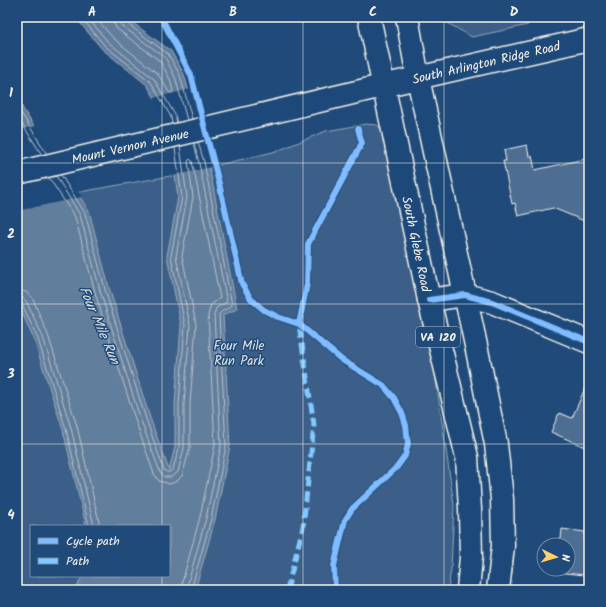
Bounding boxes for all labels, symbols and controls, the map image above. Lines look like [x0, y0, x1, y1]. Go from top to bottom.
text: A [88, 2, 96, 23]
text: B [229, 2, 237, 23]
text: C [369, 2, 377, 23]
text: D [510, 2, 519, 23]
street label: South Arlington Ridge Road [410, 36, 563, 91]
text: 1 [9, 83, 13, 104]
street label: Mount Vernon Avenue [70, 124, 191, 171]
street label: South Glebe Road [395, 195, 436, 295]
text: 2 [7, 224, 15, 245]
water label: Four Mile Run [73, 283, 126, 369]
road number: VA 120 [416, 327, 460, 347]
park label: Four Mile Run Park [214, 336, 265, 372]
text: 3 [6, 364, 15, 385]
text: 4 [7, 505, 15, 526]
legend [30, 525, 170, 577]
text: Cycle path [66, 532, 120, 551]
north arrow [536, 537, 576, 577]
text: Path [66, 552, 89, 571]
text: N [556, 554, 574, 562]

